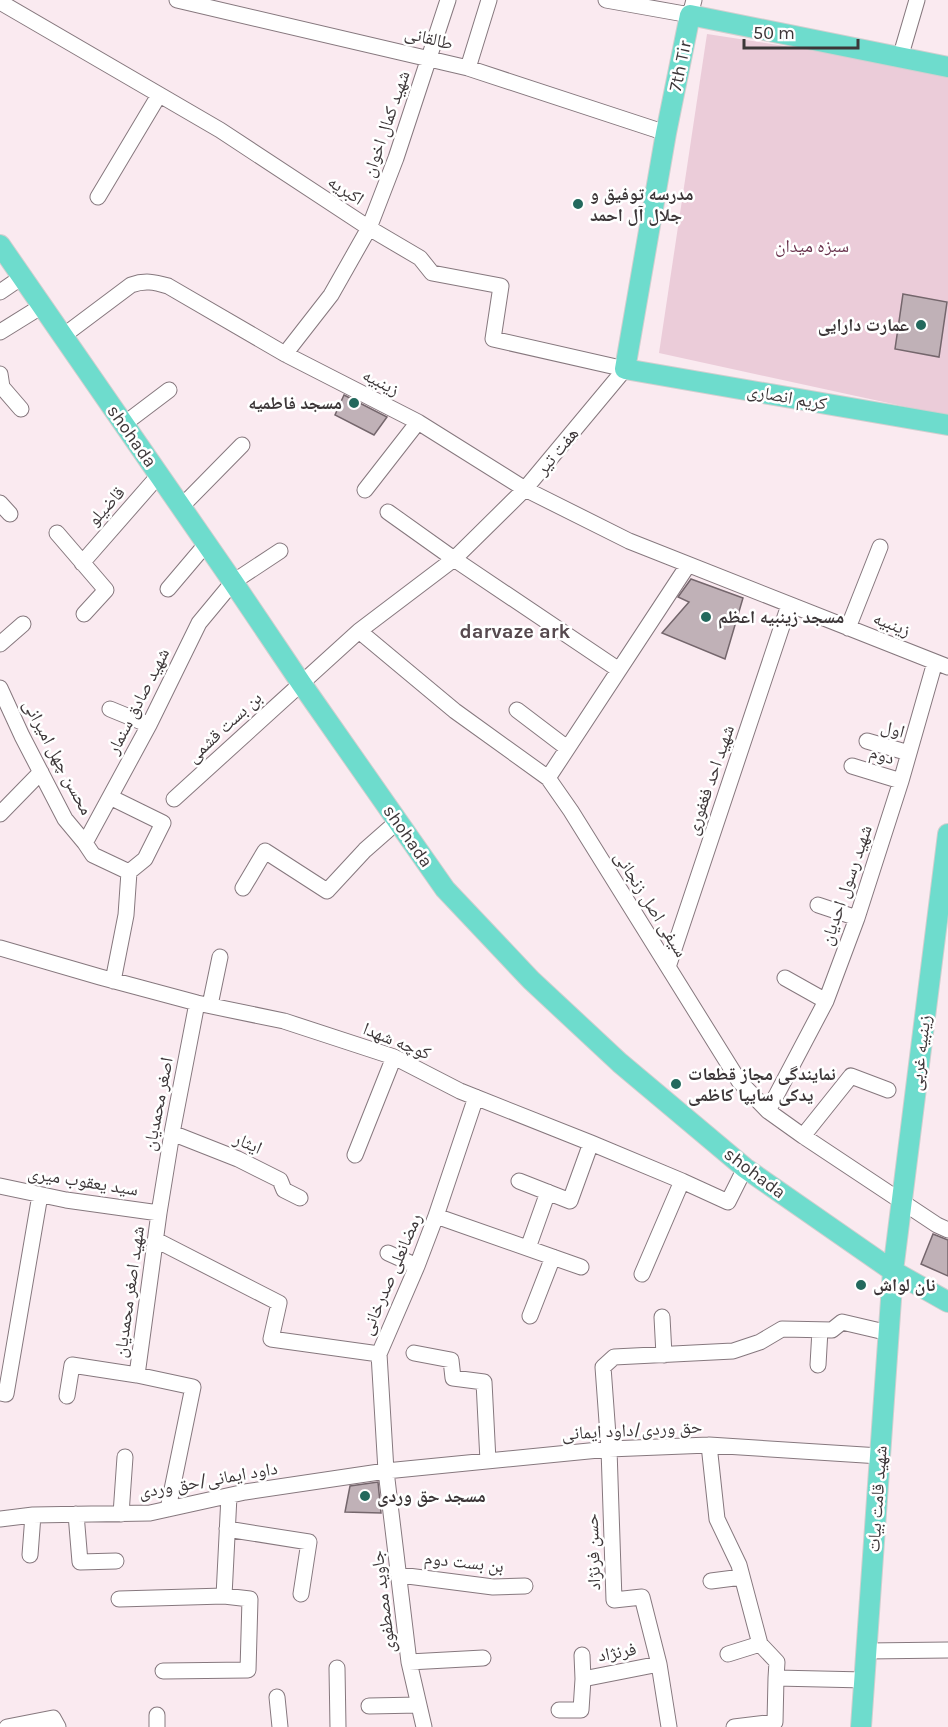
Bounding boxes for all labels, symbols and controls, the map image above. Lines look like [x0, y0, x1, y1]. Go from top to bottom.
scale bar [744, 12, 858, 50]
street label: طالقانی [403, 21, 455, 55]
text: 50 m [753, 22, 795, 44]
street label: 7th Tir [664, 38, 696, 93]
street label: شهید کمال اخوان [357, 68, 415, 180]
street label: اکبریه [324, 170, 368, 210]
place label: مدرسه توفیق و جلال آل احمد [590, 183, 694, 226]
marker: مدرسه توفیق و جلال آل احمد [571, 197, 585, 211]
park label: سبزه میدان [775, 235, 849, 257]
place label: عمارت دارایی [818, 314, 909, 336]
marker: عمارت دارایی [914, 318, 928, 332]
street label: زینبیه [359, 364, 403, 401]
street label: کریم انصاری [745, 379, 829, 416]
place label: مسجد فاطمیه [248, 392, 342, 414]
marker: مسجد فاطمیه [347, 396, 361, 410]
street label: shohada [102, 400, 162, 472]
street label: هفت تیر [530, 423, 583, 480]
street label: قاضیلو [83, 482, 129, 530]
place label: مسجد زینبیه اعظم [718, 606, 844, 629]
street label: زینبیه [870, 607, 914, 641]
marker: مسجد زینبیه اعظم [699, 610, 713, 624]
district label: darvaze ark [460, 620, 571, 643]
street label: شهید صادق سنمار [101, 644, 174, 759]
street label: بن بست قشمی [182, 687, 266, 767]
street label: محسن چهل امیرانی [18, 695, 98, 819]
street label: اول [879, 715, 907, 743]
street label: شهید احد فغفوری [681, 722, 739, 838]
street label: دوم [867, 741, 897, 770]
street label: shohada [378, 800, 438, 872]
street label: شهید رسول احدیان [815, 822, 877, 948]
street label: سیفی اصل زنجانی [610, 847, 692, 961]
street label: زینبیه غربی [904, 1014, 936, 1092]
street label: کوچه شهدا [360, 1017, 435, 1065]
street label: اصغر محمدیان [138, 1055, 178, 1153]
place label: نمایندگی مجاز قطعات یدکی سایپا کاظمی [688, 1063, 836, 1106]
marker: نمایندگی مجاز قطعات یدکی سایپا کاظمی [669, 1077, 683, 1091]
street label: ایثار [230, 1127, 265, 1159]
street label: shohada [720, 1143, 790, 1203]
street label: سید یعقوب میری [26, 1161, 140, 1201]
street label: رمضانعلی صدرخانی [355, 1210, 427, 1338]
street label: شهید اصغر محمدیان [109, 1225, 149, 1359]
place label: نان لواش [873, 1274, 936, 1296]
marker: نان لواش [854, 1278, 868, 1292]
street label: حق وردی/داود ایمانی [561, 1415, 703, 1445]
street label: شهید قامت بیات [862, 1445, 892, 1553]
street label: داود ایمانی/حق وردی [137, 1457, 279, 1503]
place label: مسجد حق وردی [377, 1485, 486, 1507]
marker: مسجد حق وردی [358, 1489, 372, 1503]
street label: حسن فرنژاد [581, 1513, 605, 1591]
street label: بن بست دوم [423, 1547, 505, 1578]
street label: جاوید مصطفوی [366, 1549, 400, 1655]
street label: فرنژاد [596, 1638, 638, 1666]

